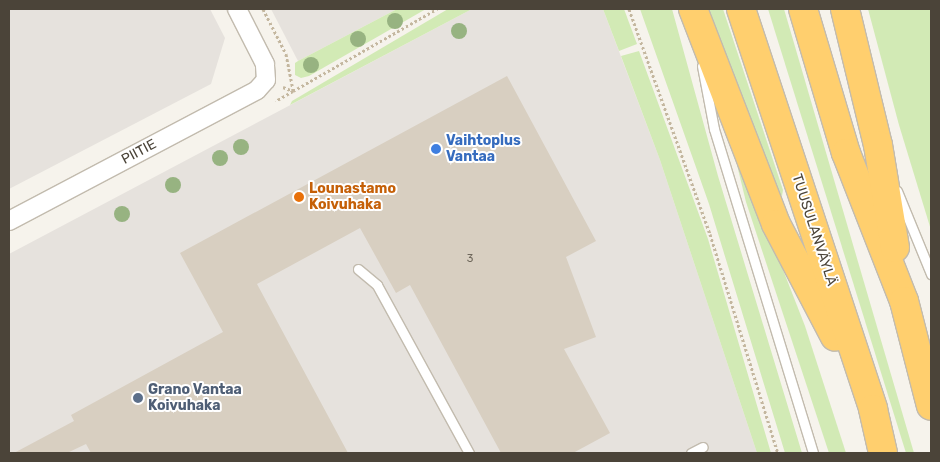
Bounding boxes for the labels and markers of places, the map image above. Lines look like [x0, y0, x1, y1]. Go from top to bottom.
place label: Vaihtoplus Vantaa [446, 133, 521, 166]
marker: Vaihtoplus Vantaa [430, 143, 442, 155]
place label: Lounastamo Koivuhaka [309, 181, 396, 213]
marker: Lounastamo Koivuhaka [293, 191, 305, 203]
place label: Grano Vantaa Koivuhaka [148, 382, 242, 414]
marker: Grano Vantaa Koivuhaka [132, 392, 144, 404]

